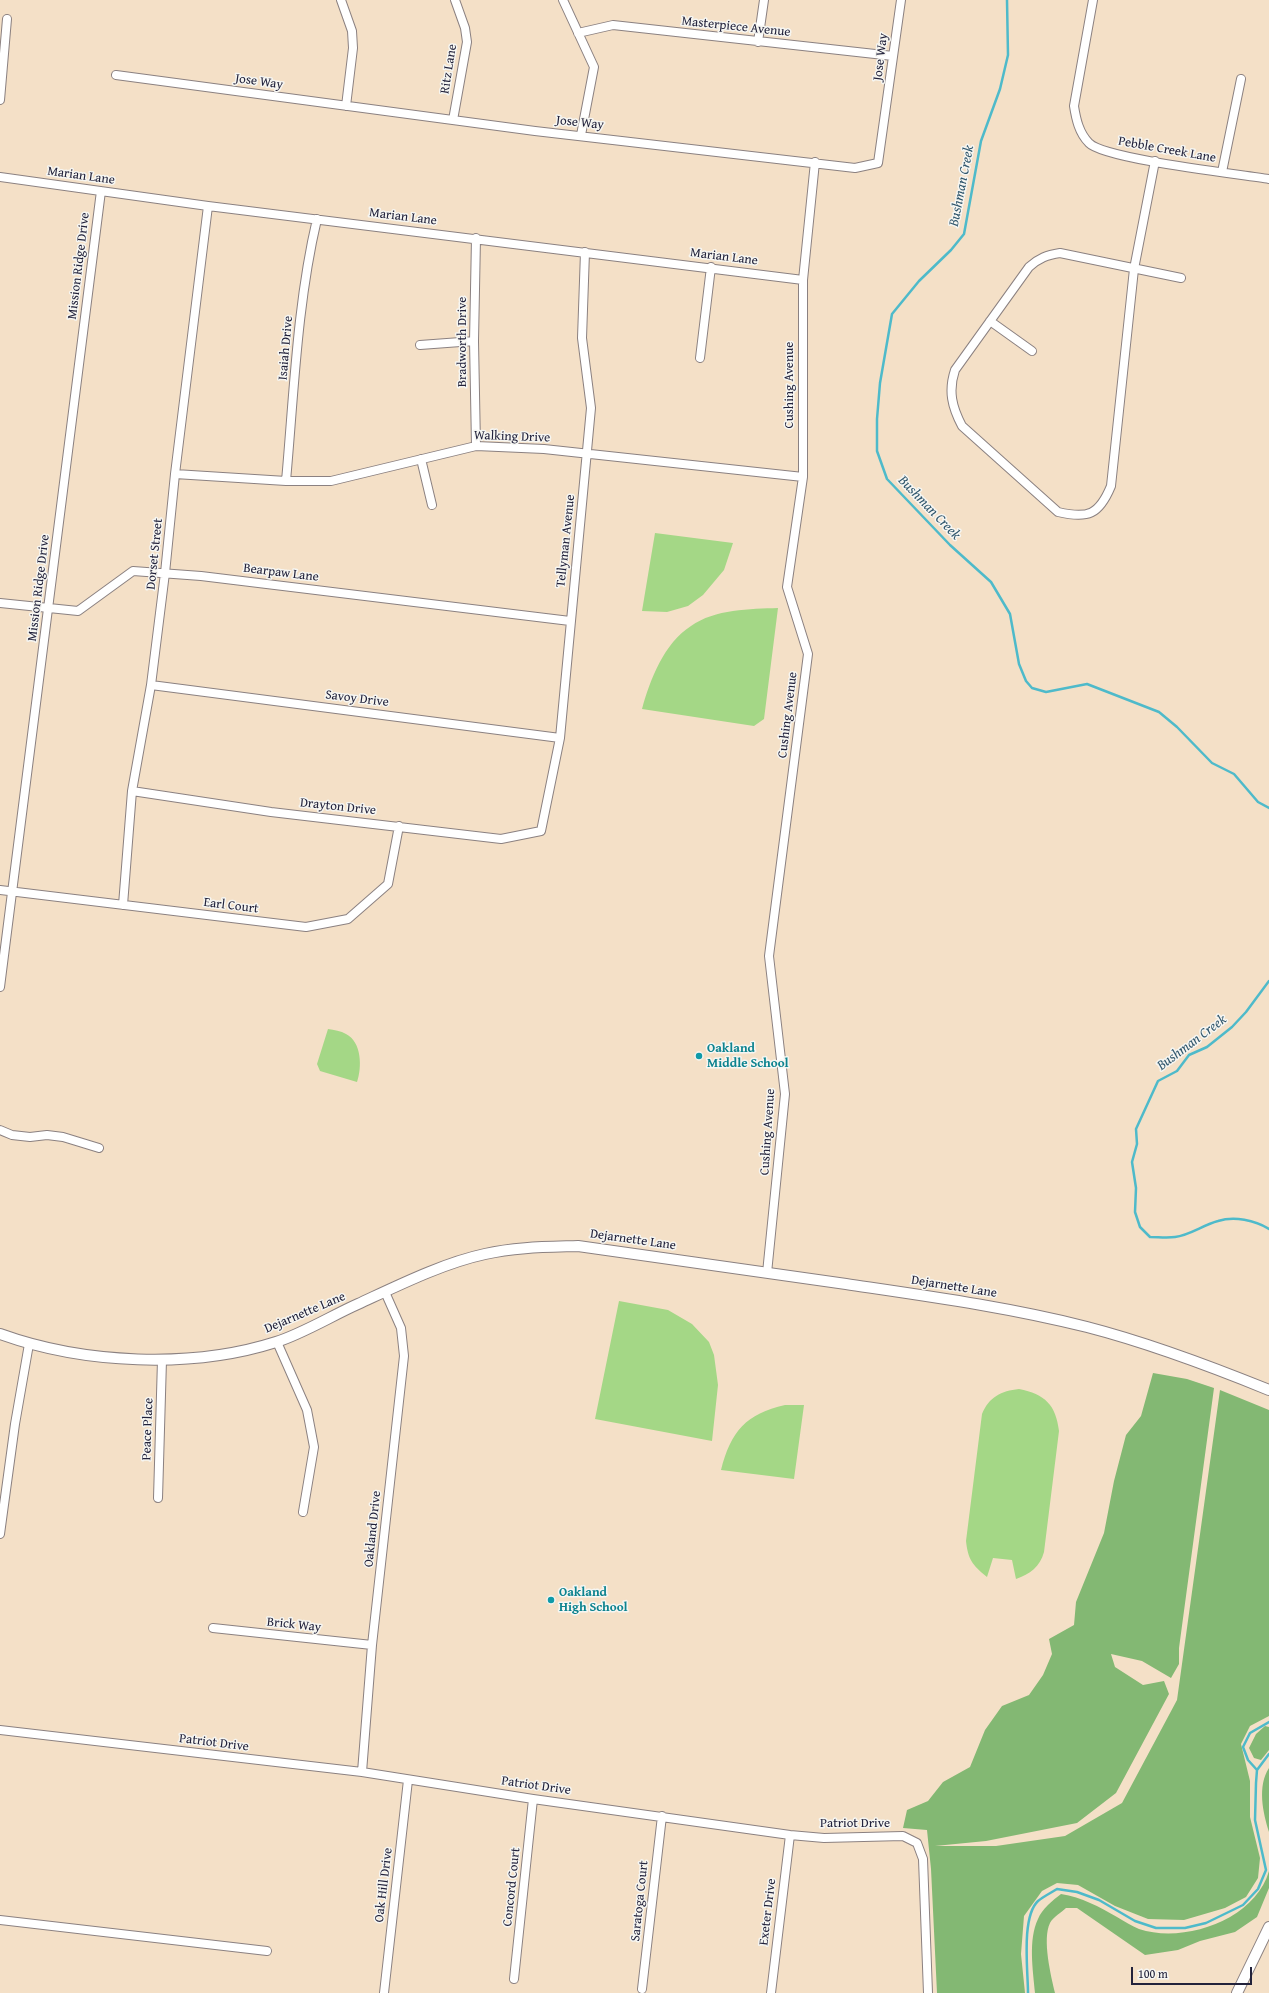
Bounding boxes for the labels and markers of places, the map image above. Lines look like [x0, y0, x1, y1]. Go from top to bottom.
place label: Oakland Middle School [707, 1041, 789, 1072]
marker: Oakland Middle School [694, 1051, 704, 1061]
place label: Oakland High School [559, 1585, 628, 1616]
marker: Oakland High School [546, 1595, 556, 1605]

